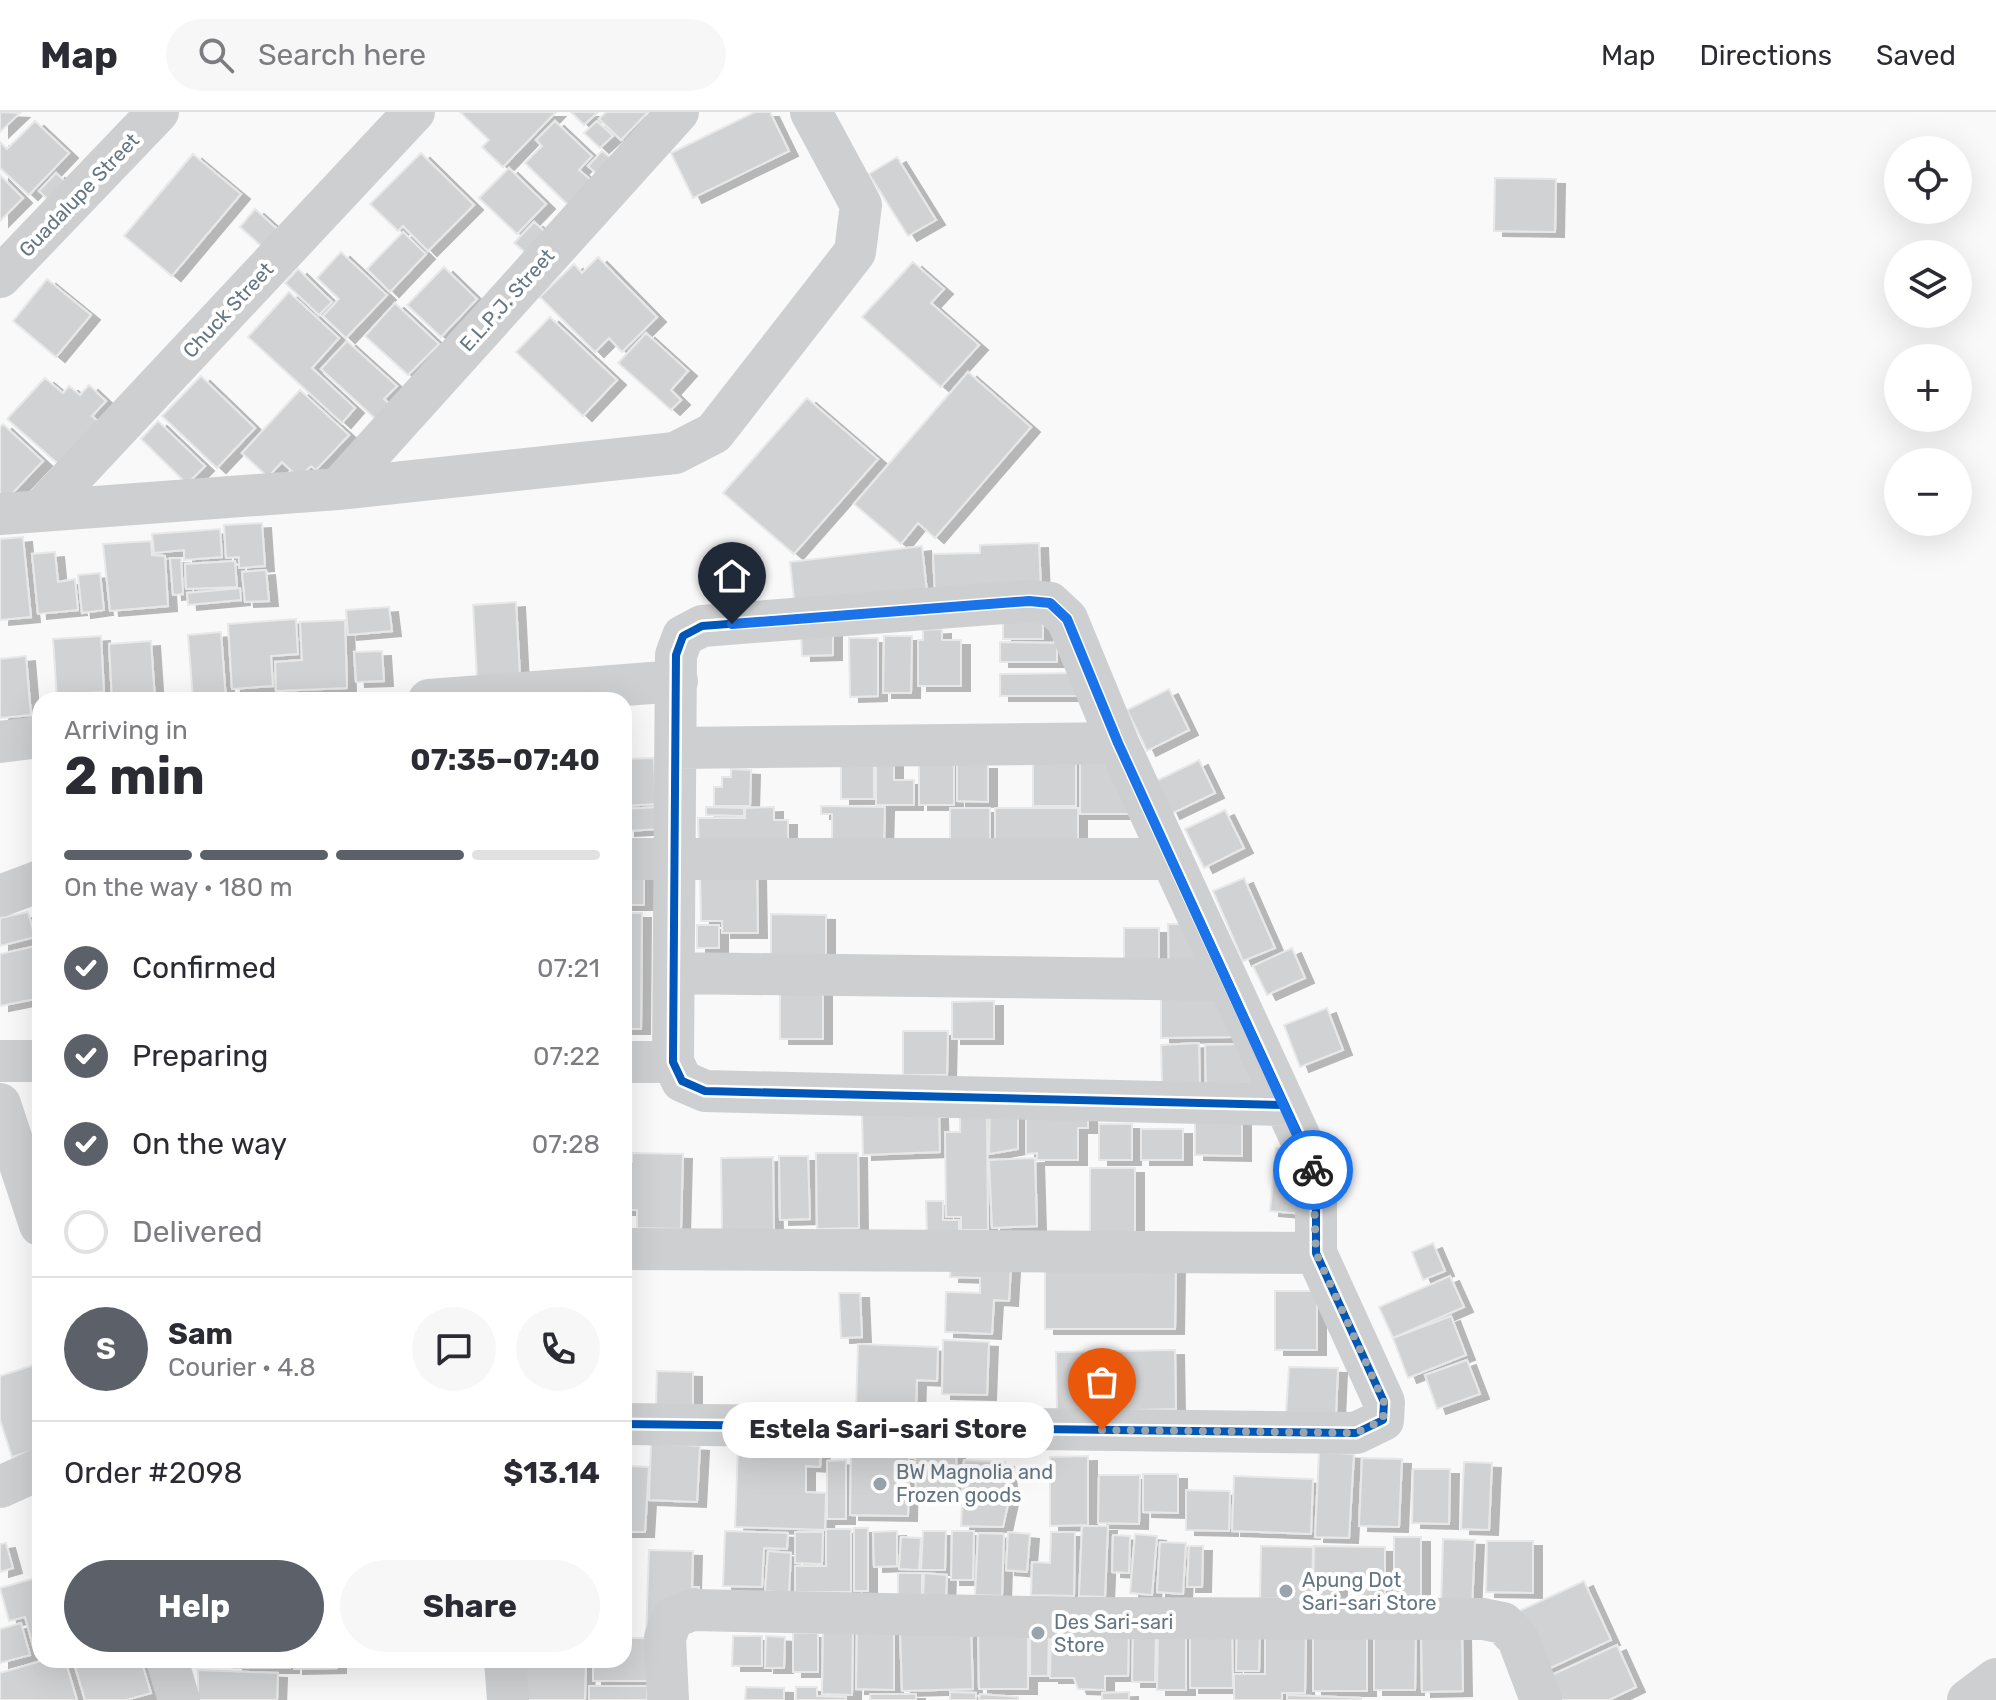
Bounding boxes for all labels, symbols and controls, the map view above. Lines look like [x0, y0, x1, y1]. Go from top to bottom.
search box [166, 19, 726, 91]
text: Map [40, 32, 118, 78]
icon: search [194, 33, 238, 77]
text: Search here [258, 37, 426, 73]
text: Map [1601, 39, 1655, 72]
text: Directions [1699, 39, 1832, 72]
text: Saved [1876, 39, 1956, 72]
street label: Guadalupe Street [14, 128, 144, 262]
map controls [1884, 136, 1972, 536]
button: locate [1884, 136, 1972, 224]
button: layers [1884, 240, 1972, 328]
street label: E.L.P.J. Street [455, 244, 559, 356]
street label: Chuck Street [178, 257, 278, 363]
button: + [1884, 344, 1972, 432]
button: − [1884, 448, 1972, 536]
pin [698, 542, 766, 624]
icon: home [710, 554, 754, 598]
text: Arriving in [64, 715, 188, 746]
text: 07:35–07:40 [410, 742, 600, 778]
text: 2 min [64, 745, 205, 807]
text: On the way · 180 m [64, 872, 293, 903]
icon: check [64, 946, 108, 990]
text: Confirmed [132, 950, 276, 986]
text: 07:21 [537, 953, 600, 984]
icon: check [64, 1034, 108, 1078]
text: Preparing [132, 1038, 268, 1074]
text: 07:22 [533, 1041, 600, 1072]
icon: check [64, 1122, 108, 1166]
text: On the way [132, 1126, 287, 1162]
text: 07:28 [532, 1129, 600, 1160]
courier [1273, 1130, 1353, 1210]
icon: bike [1291, 1148, 1335, 1192]
text: Delivered [132, 1214, 263, 1250]
button: chat [412, 1307, 496, 1391]
button: phone [516, 1307, 600, 1391]
text: Sam [168, 1316, 233, 1352]
text: S [96, 1331, 116, 1367]
pin [1068, 1348, 1136, 1430]
text: Courier · 4.8 [168, 1352, 316, 1383]
icon: bag [1080, 1360, 1124, 1404]
callout: Estela Sari-sari Store [722, 1402, 1054, 1458]
text: Estela Sari-sari Store [749, 1414, 1027, 1445]
text: Order #2098 [64, 1455, 243, 1491]
text: $13.14 [503, 1455, 600, 1491]
place label: BW Magnolia and Frozen goods [896, 1460, 1053, 1507]
marker: BW Magnolia and Frozen goods [871, 1475, 889, 1493]
button: Help [64, 1560, 324, 1652]
button: Share [340, 1560, 600, 1652]
place label: Apung Dot Sari-sari Store [1302, 1568, 1437, 1615]
marker: Apung Dot Sari-sari Store [1277, 1582, 1295, 1600]
place label: Des Sari-sari Store [1054, 1610, 1173, 1657]
marker: Des Sari-sari Store [1029, 1624, 1047, 1642]

